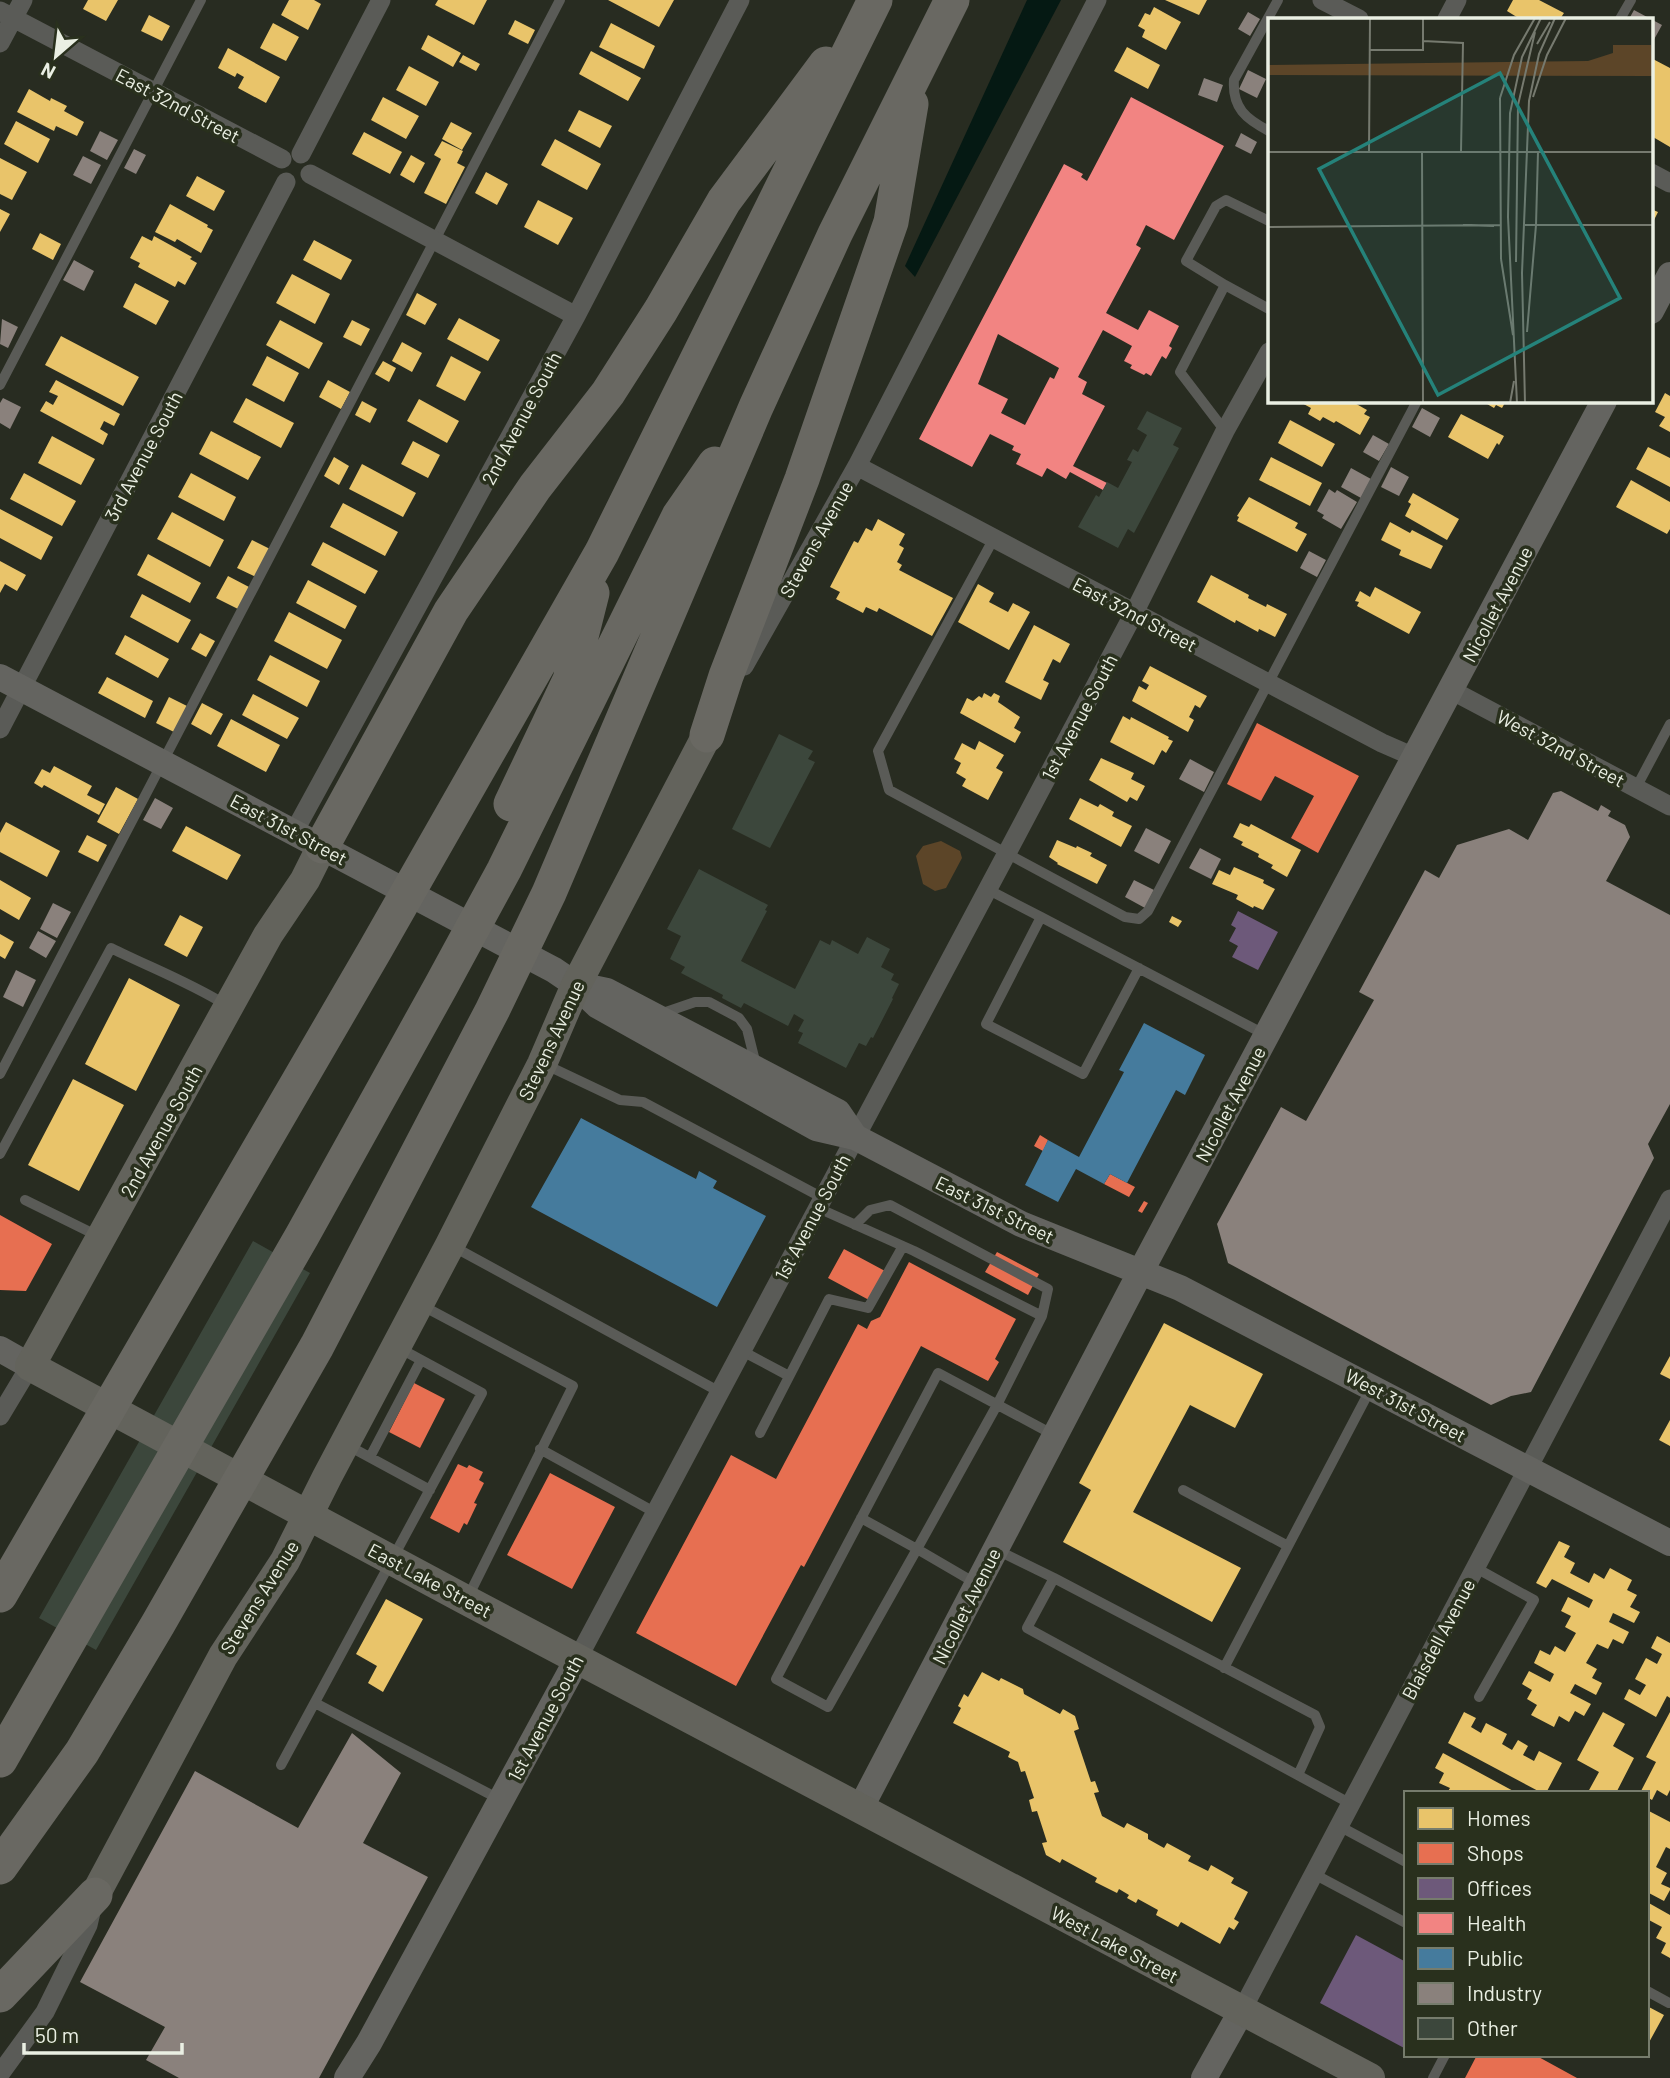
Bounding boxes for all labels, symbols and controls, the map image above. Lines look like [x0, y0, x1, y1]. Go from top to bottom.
inset map [1268, 18, 1652, 402]
north arrow [21, 21, 91, 91]
text: N [37, 58, 59, 85]
street label: East 32nd Street [112, 63, 244, 147]
street label: 2nd Avenue South [476, 348, 566, 488]
street label: 3rd Avenue South [99, 387, 187, 525]
street label: Stevens Avenue [774, 477, 858, 601]
street label: Nicollet Avenue [1457, 542, 1537, 666]
street label: East 32nd Street [1069, 572, 1201, 656]
street label: 1st Avenue South [1036, 650, 1122, 784]
street label: West 32nd Street [1493, 705, 1629, 791]
street label: East 31st Street [227, 789, 351, 869]
street label: Stevens Avenue [513, 976, 589, 1104]
street label: Nicollet Avenue [1190, 1042, 1270, 1166]
street label: 2nd Avenue South [115, 1061, 207, 1201]
street label: 1st Avenue South [769, 1150, 855, 1284]
street label: East 31st Street [932, 1170, 1058, 1248]
street label: West 31st Street [1342, 1363, 1470, 1447]
street label: Stevens Avenue [215, 1536, 303, 1658]
street label: East Lake Street [364, 1538, 496, 1622]
street label: Nicollet Avenue [927, 1544, 1005, 1668]
street label: Blaisdell Avenue [1397, 1575, 1479, 1703]
street label: 1st Avenue South [502, 1651, 588, 1785]
legend [1404, 1791, 1649, 2057]
text: Homes [1467, 1805, 1531, 1830]
text: Shops [1467, 1840, 1524, 1865]
text: Offices [1467, 1875, 1532, 1900]
street label: West Lake Street [1047, 1901, 1183, 1987]
text: Health [1467, 1910, 1526, 1935]
text: Public [1467, 1945, 1523, 1970]
text: Industry [1467, 1980, 1542, 2005]
scale bar [24, 2011, 182, 2056]
text: Other [1467, 2015, 1518, 2040]
text: 50 m [35, 2022, 79, 2047]

